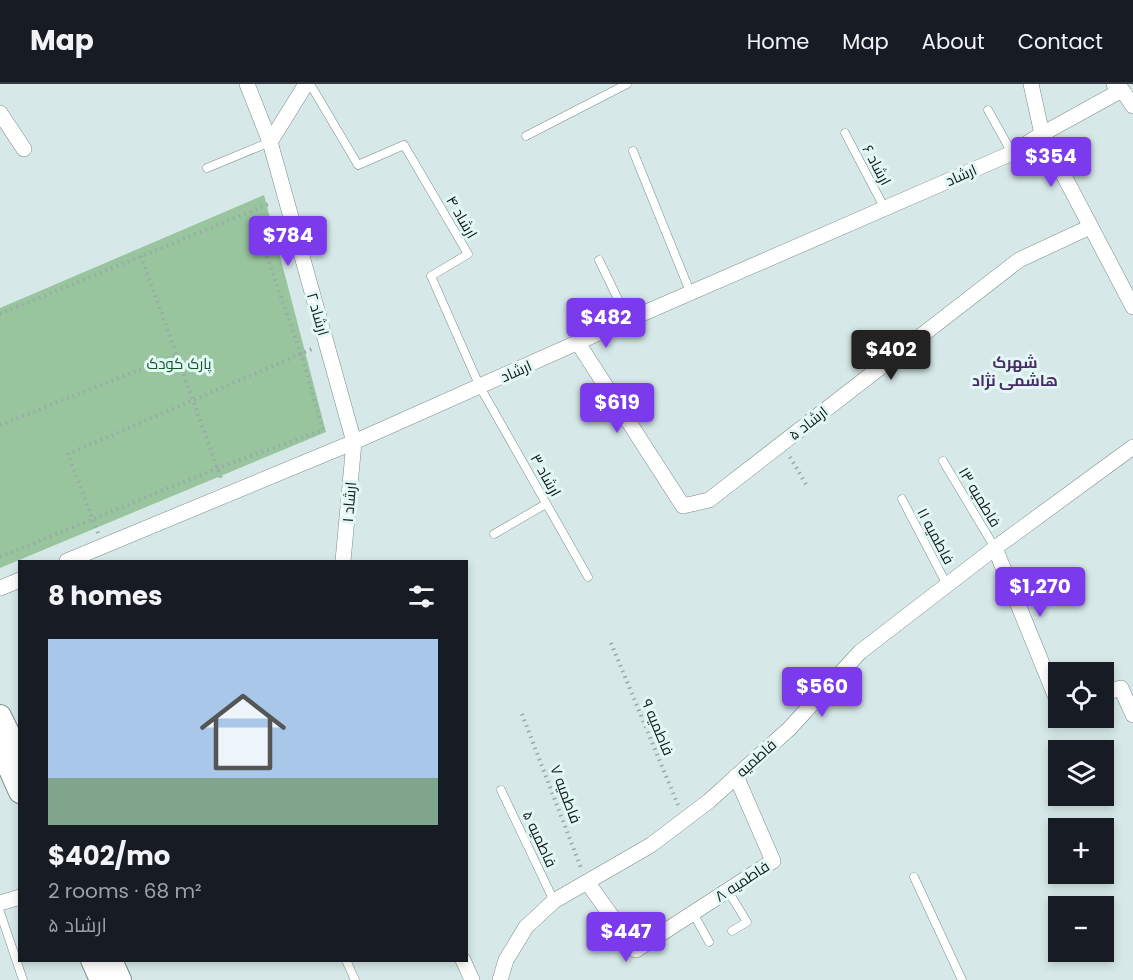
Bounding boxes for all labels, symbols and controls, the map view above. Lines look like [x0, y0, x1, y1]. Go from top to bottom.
text: Map [30, 21, 94, 60]
text: Home [747, 27, 809, 56]
text: Map [842, 27, 889, 56]
text: About [922, 27, 985, 56]
text: Contact [1018, 27, 1103, 56]
pin: $354 [1015, 137, 1087, 188]
street label: ارشاد ۶ [858, 141, 896, 189]
text: $354 [1025, 142, 1077, 170]
street label: ارشاد [942, 159, 980, 191]
street label: ارشاد ۴ [441, 192, 483, 242]
pin: $784 [252, 216, 324, 267]
text: $784 [263, 221, 313, 249]
street label: ارشاد ۲ [302, 290, 334, 338]
pin: $482 [570, 298, 642, 349]
text: $482 [580, 303, 632, 331]
pin: $402 [855, 330, 927, 381]
text: $402 [865, 335, 917, 363]
district label: شهرک هاشمی نژاد [972, 351, 1058, 392]
park label: پارک کودک [146, 353, 212, 374]
street label: ارشاد [497, 355, 535, 387]
pin: $619 [581, 383, 653, 434]
text: $619 [594, 388, 640, 416]
street label: ارشاد ۵ [784, 401, 832, 445]
street label: ارشاد ۳ [526, 450, 566, 500]
street label: فاطمیه ۱۳ [954, 463, 1006, 531]
street label: ارشاد ۱ [337, 481, 361, 523]
street label: فاطمیه ۱۱ [912, 504, 960, 568]
pin: $1,270 [991, 567, 1089, 618]
text: $1,270 [1009, 572, 1071, 600]
text: 8 homes [48, 578, 163, 614]
icon: filters [405, 580, 438, 613]
map controls [1048, 662, 1114, 962]
button: locate [1048, 662, 1114, 728]
pin: $560 [786, 667, 858, 718]
text: $560 [796, 672, 848, 700]
icon: home [189, 678, 297, 786]
street label: فاطمیه ۹ [637, 695, 679, 759]
street label: فاطمیه [731, 734, 781, 782]
button: layers [1048, 740, 1114, 806]
street label: فاطمیه ۷ [545, 762, 587, 826]
street label: فاطمیه ۵ [518, 807, 562, 871]
button: + [1048, 818, 1114, 884]
text: $402/mo [48, 838, 170, 874]
street label: فاطمیه ۸ [711, 856, 773, 906]
text: 2 rooms · 68 m² [48, 877, 202, 905]
button: − [1048, 896, 1114, 962]
text: ارشاد ۵ [48, 911, 107, 939]
pin: $447 [590, 912, 662, 963]
text: $447 [601, 917, 651, 945]

